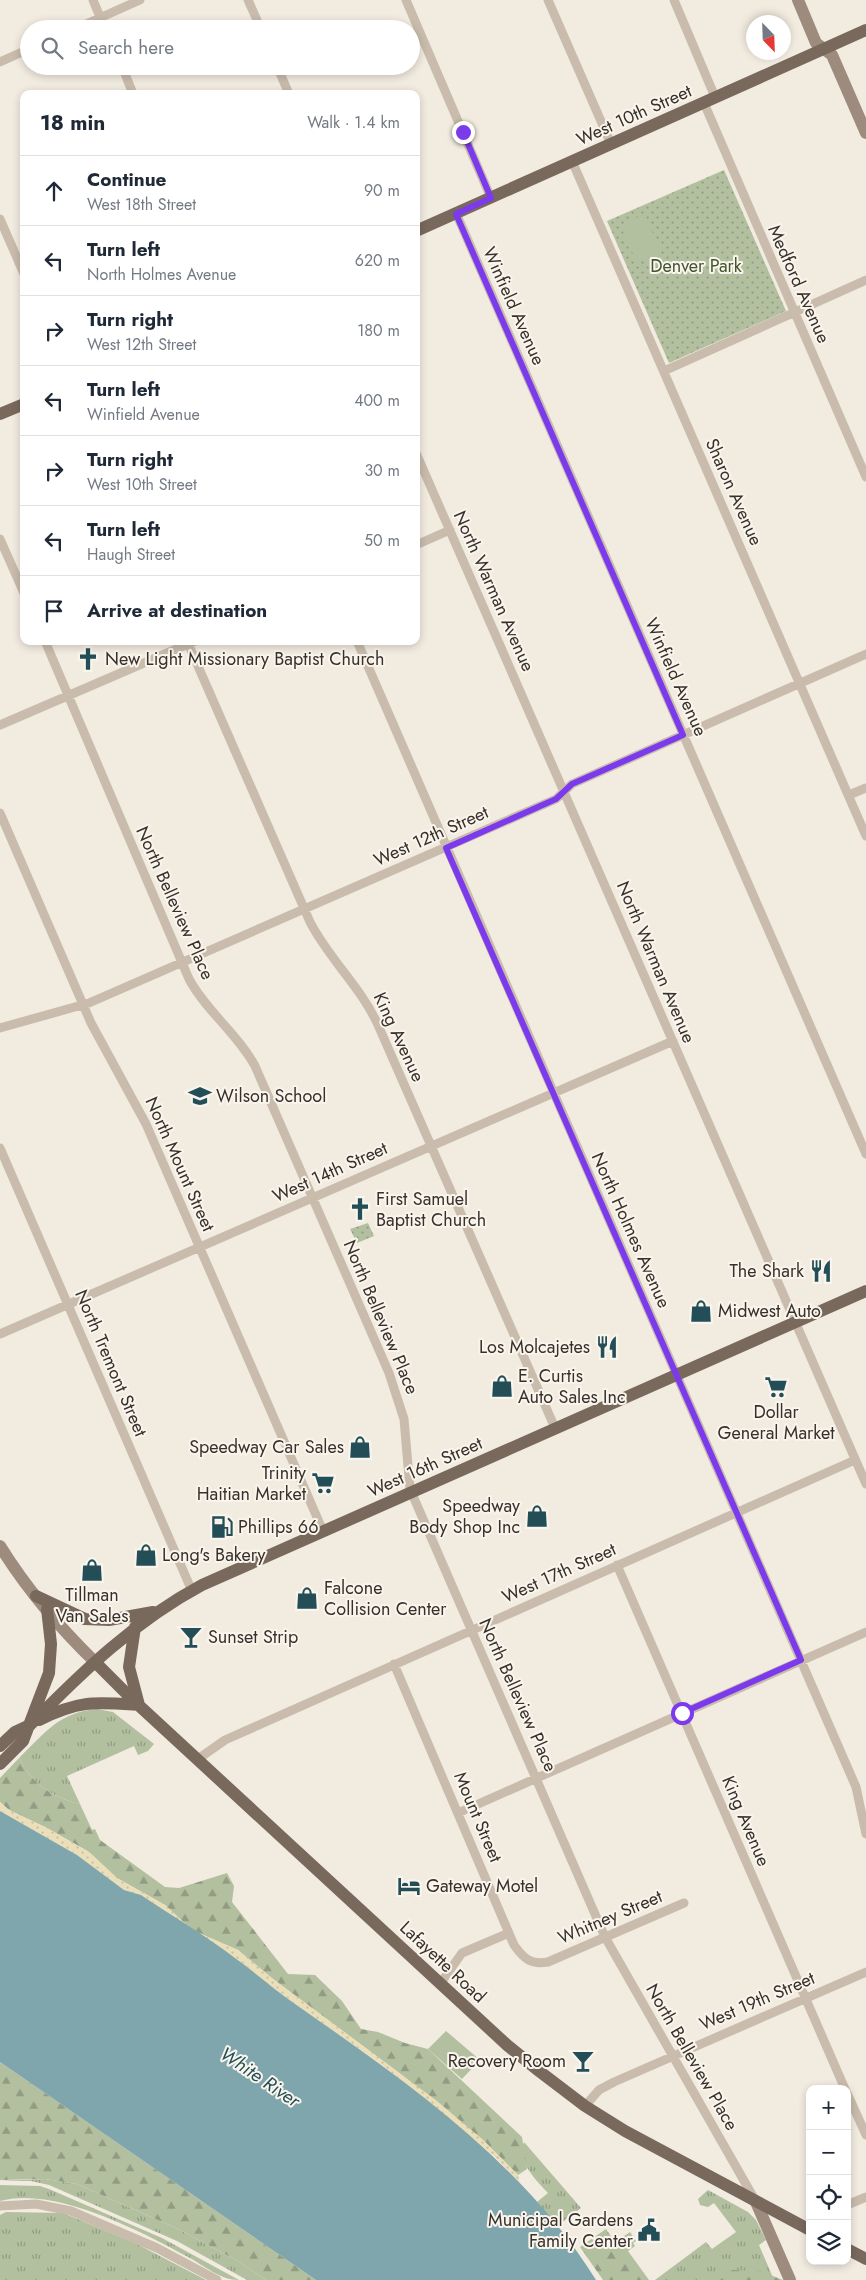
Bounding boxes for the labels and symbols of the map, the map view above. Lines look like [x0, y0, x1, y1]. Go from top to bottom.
north arrow [746, 15, 791, 60]
street label: West 10th Street [572, 78, 696, 152]
route end [452, 121, 475, 144]
street label: Medford Avenue [761, 221, 837, 347]
street label: Winfield Avenue [476, 243, 552, 369]
park label: Denver Park [650, 253, 742, 279]
street label: Sharon Avenue [699, 434, 769, 550]
street label: North Warman Avenue [447, 506, 541, 676]
street label: Winfield Avenue [638, 614, 714, 740]
church icon: New Light Missionary Baptist Church [75, 646, 101, 672]
place label: New Light Missionary Baptist Church [105, 646, 384, 672]
street label: West 12th Street [369, 799, 493, 873]
street label: North Belleview Place [129, 822, 221, 984]
street label: North Warman Avenue [610, 877, 702, 1047]
street label: King Avenue [367, 988, 431, 1086]
school or university icon: Wilson School [187, 1083, 213, 1109]
place label: Wilson School [216, 1083, 326, 1109]
street label: North Mount Street [139, 1092, 222, 1236]
street label: West 14th Street [268, 1135, 392, 1209]
street label: North Holmes Avenue [585, 1148, 677, 1312]
place label: First Samuel Baptist Church [376, 1186, 486, 1233]
church icon: First Samuel Baptist Church [347, 1196, 373, 1222]
street label: North Belleview Place [337, 1236, 425, 1398]
place label: The Shark [729, 1258, 804, 1284]
restaurant icon: The Shark [808, 1258, 834, 1284]
street label: North Tremont Street [68, 1286, 154, 1441]
shop icon: Midwest Auto [688, 1298, 714, 1324]
place label: Midwest Auto [718, 1298, 821, 1324]
place label: Los Molcajetes [479, 1334, 590, 1360]
restaurant icon: Los Molcajetes [594, 1334, 620, 1360]
place label: E. Curtis Auto Sales Inc [518, 1363, 626, 1410]
shop icon: E. Curtis Auto Sales Inc [489, 1373, 515, 1399]
supermarket icon: Dollar General Market [763, 1374, 789, 1400]
place label: Dollar General Market [718, 1399, 835, 1446]
street label: West 16th Street [363, 1430, 487, 1504]
place label: Speedway Car Sales [189, 1434, 344, 1460]
shop icon: Speedway Car Sales [347, 1434, 373, 1460]
place label: Trinity Haitian Market [197, 1460, 307, 1507]
supermarket icon: Trinity Haitian Market [310, 1470, 336, 1496]
place label: Speedway Body Shop Inc [409, 1493, 520, 1540]
shop icon: Speedway Body Shop Inc [524, 1503, 550, 1529]
fuel station icon: Phillips 66 [209, 1514, 235, 1540]
place label: Phillips 66 [238, 1514, 319, 1540]
street label: West 17th Street [498, 1536, 621, 1610]
shop icon: Long's Bakery [133, 1542, 159, 1568]
place label: Long's Bakery [162, 1542, 265, 1568]
shop icon: Tillman Van Sales [79, 1557, 105, 1583]
place label: Falcone Collision Center [324, 1575, 447, 1622]
place label: Tillman Van Sales [56, 1582, 128, 1629]
shop icon: Falcone Collision Center [294, 1585, 320, 1611]
street label: North Belleview Place [472, 1614, 564, 1776]
bar icon: Sunset Strip [178, 1624, 204, 1650]
place label: Sunset Strip [208, 1624, 298, 1650]
route start [671, 1702, 694, 1725]
street label: Mount Street [447, 1768, 509, 1867]
street label: King Avenue [715, 1772, 777, 1870]
hotel icon: Gateway Motel [396, 1873, 422, 1899]
place label: Gateway Motel [426, 1873, 538, 1899]
street label: Whitney Street [554, 1883, 667, 1951]
street label: Lafayette Road [394, 1915, 492, 2009]
street label: West 19th Street [695, 1965, 819, 2037]
street label: North Belleview Place [639, 1979, 745, 2135]
water label: White River [215, 2040, 307, 2115]
place label: Recovery Room [448, 2048, 566, 2074]
bar icon: Recovery Room [570, 2048, 596, 2074]
place label: Municipal Gardens Family Center [488, 2207, 634, 2254]
public building icon: Municipal Gardens Family Center [636, 2217, 662, 2243]

